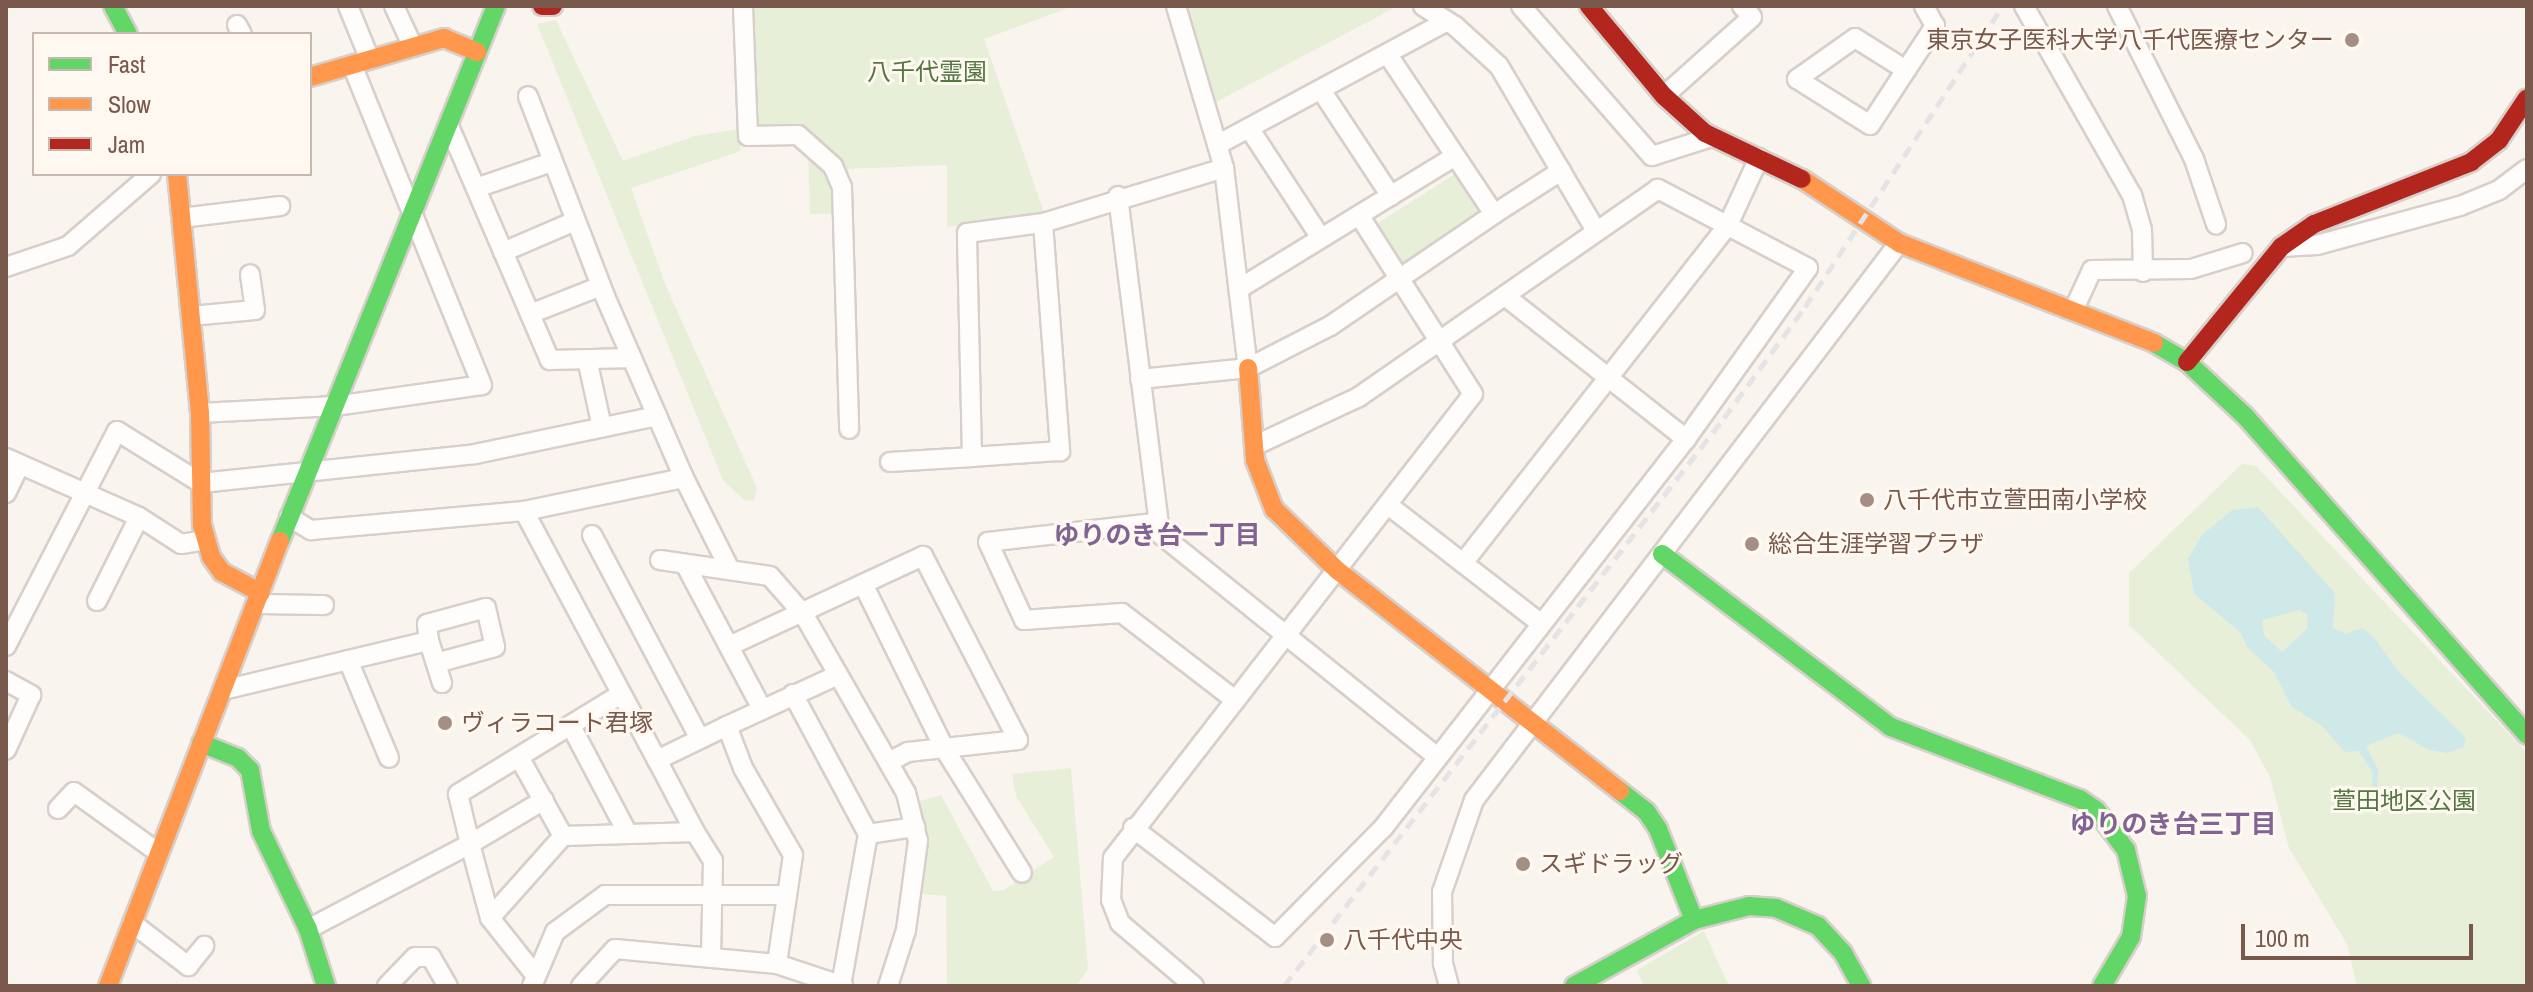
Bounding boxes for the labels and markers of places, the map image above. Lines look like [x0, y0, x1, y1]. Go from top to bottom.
place label: 東京女子医科大学八千代医療センター [1926, 26, 2334, 54]
marker: 東京女子医科大学八千代医療センター [2341, 29, 2363, 51]
place label: 八千代市立萱田南小学校 [1883, 486, 2147, 514]
marker: 八千代市立萱田南小学校 [1858, 491, 1876, 509]
place label: 総合生涯学習プラザ [1768, 530, 1984, 558]
marker: 総合生涯学習プラザ [1743, 535, 1761, 553]
place label: ヴィラコート君塚 [461, 709, 653, 737]
marker: ヴィラコート君塚 [436, 714, 454, 732]
place label: スギドラッグ [1539, 850, 1683, 878]
marker: スギドラッグ [1514, 855, 1532, 873]
place label: 八千代中央 [1343, 926, 1463, 954]
marker: 八千代中央 [1318, 931, 1336, 949]

